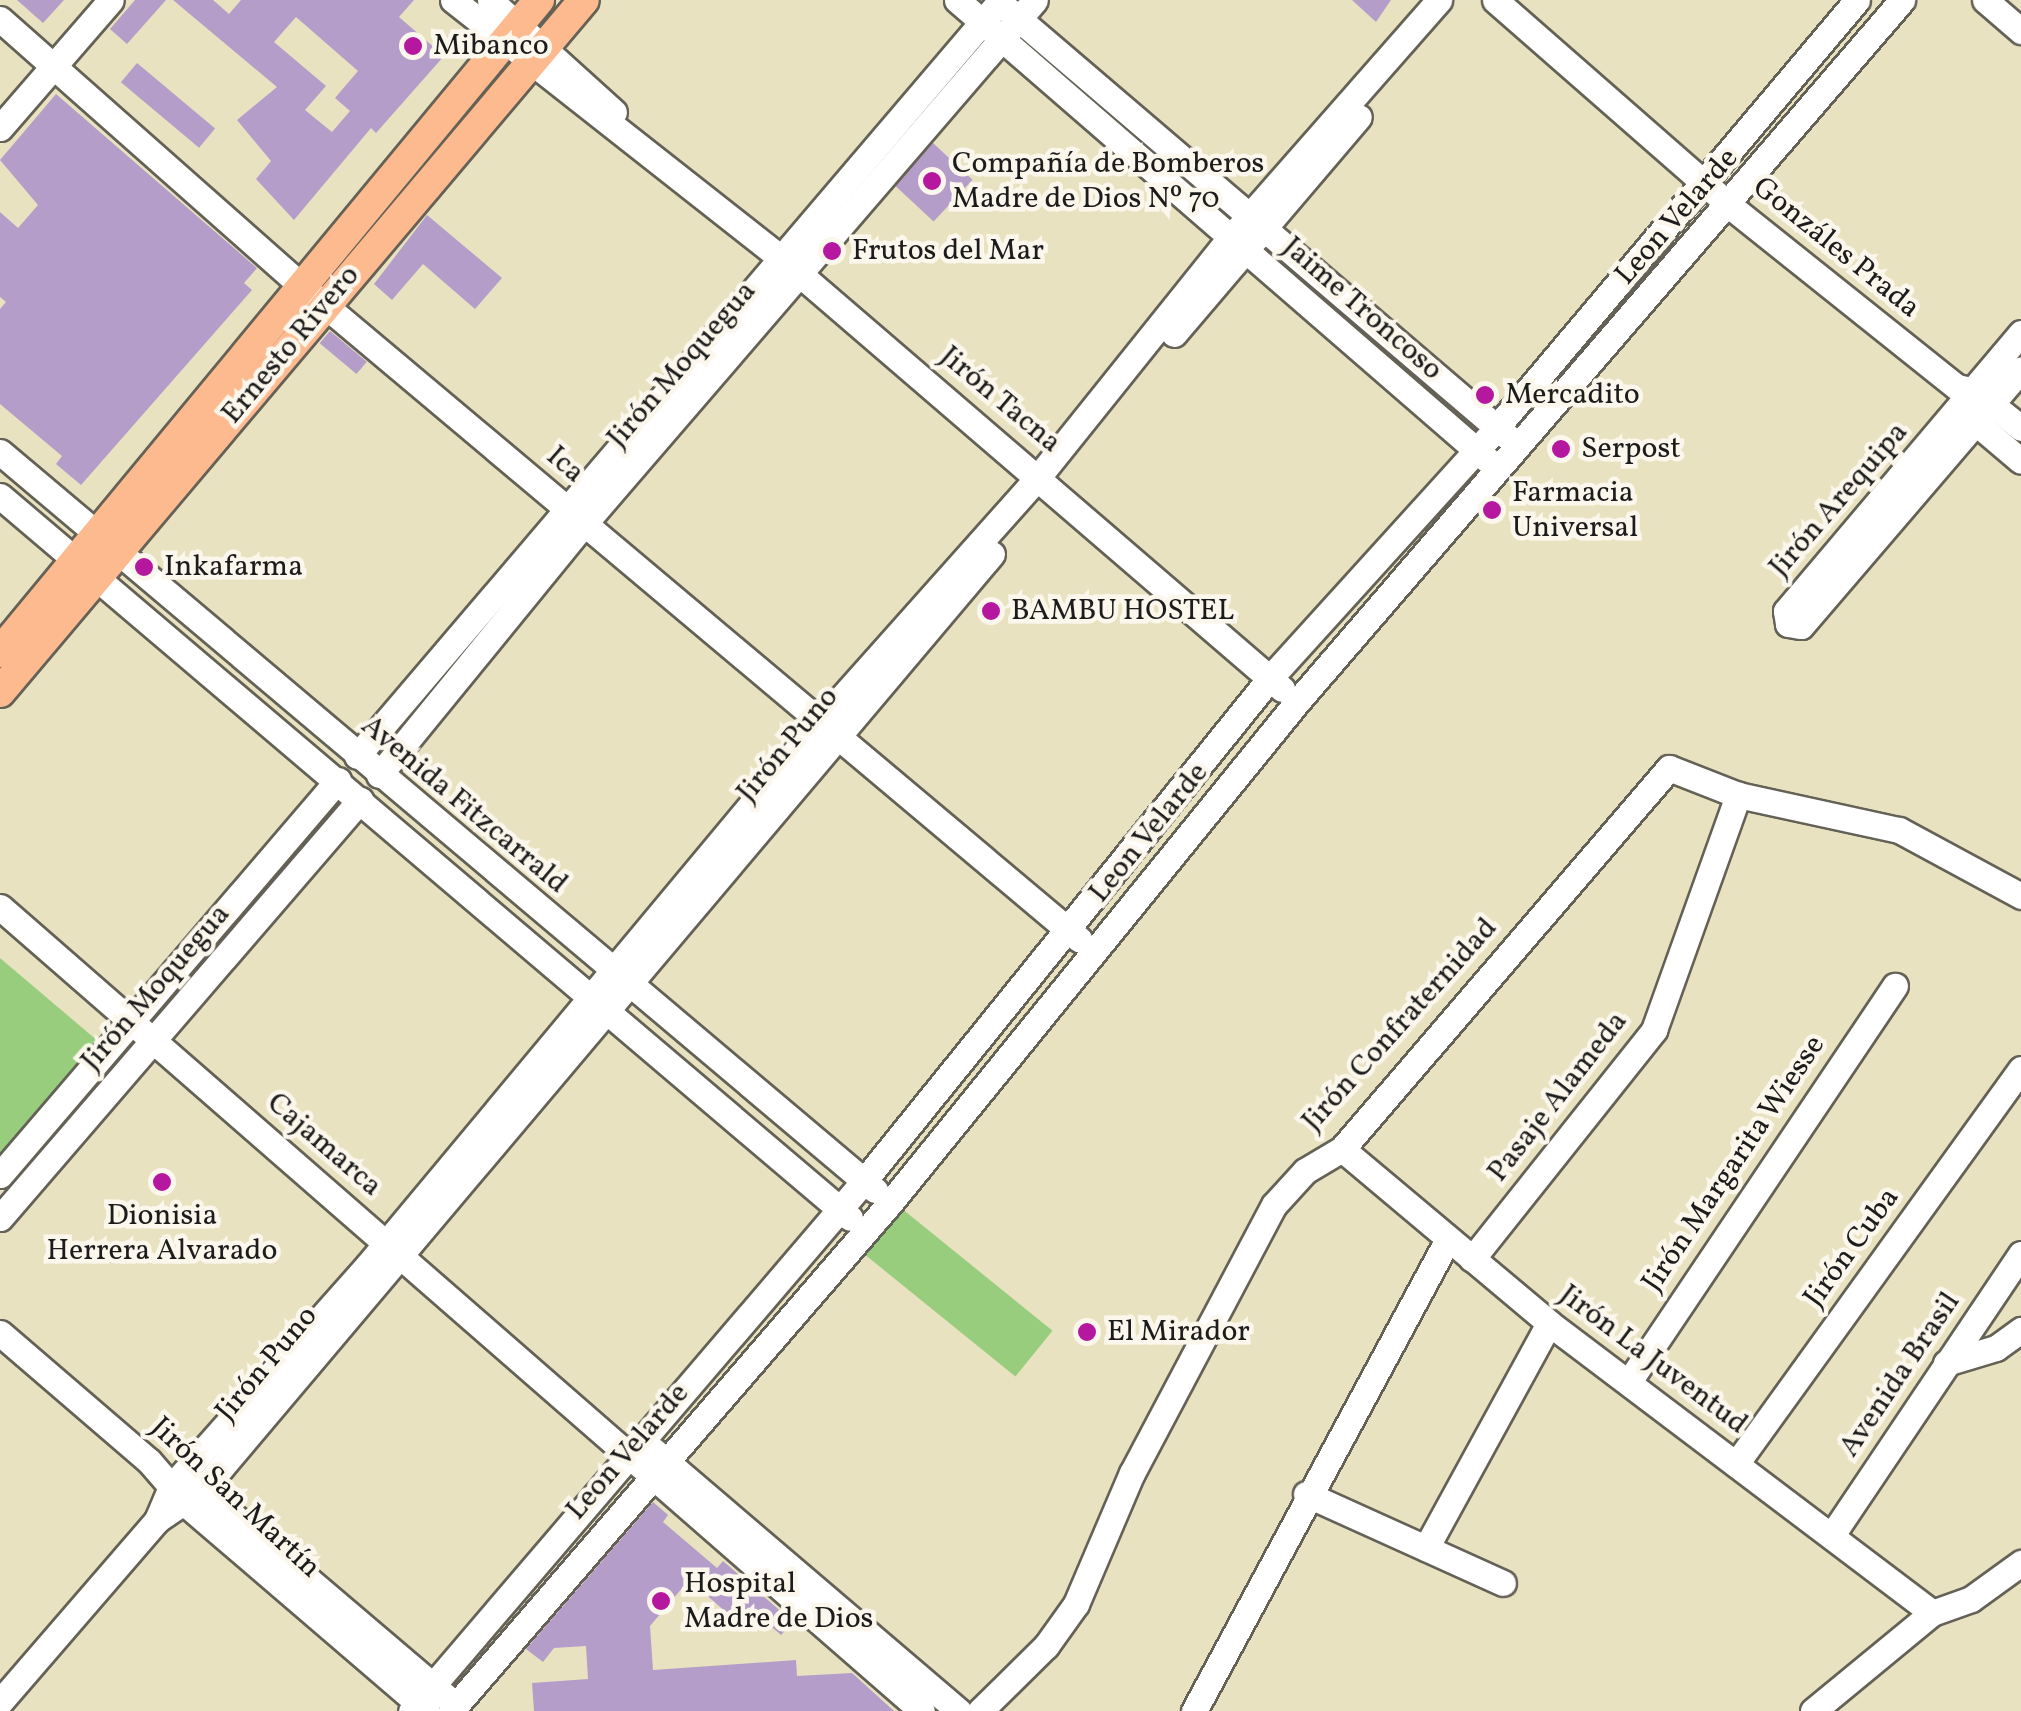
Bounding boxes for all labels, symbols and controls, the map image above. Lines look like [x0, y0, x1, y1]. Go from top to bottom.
place label: Mibanco [433, 28, 549, 64]
marker: Mibanco [402, 35, 424, 57]
street label: Leon Velarde [1607, 141, 1747, 293]
place label: Compañía de Bomberos Madre de Dios Nº 70 [952, 146, 1264, 216]
marker: Compañía de Bomberos Madre de Dios Nº 70 [921, 170, 943, 192]
street label: Gonzáles Prada [1745, 170, 1927, 326]
street label: Jaime Troncoso [1274, 229, 1450, 389]
place label: Frutos del Mar [852, 233, 1044, 269]
marker: Frutos del Mar [821, 240, 843, 262]
street label: Ernesto Rivero [214, 259, 368, 431]
street label: Jirón Moquegua [600, 274, 764, 456]
street label: Jirón Tacna [932, 339, 1068, 461]
place label: Mercadito [1505, 377, 1640, 413]
marker: Mercadito [1474, 384, 1496, 406]
street label: Jirón Arequipa [1762, 415, 1916, 585]
place label: Serpost [1581, 431, 1681, 467]
marker: Serpost [1550, 438, 1572, 460]
street label: Ica [538, 439, 592, 491]
place label: Farmacia Universal [1512, 475, 1638, 546]
marker: Farmacia Universal [1481, 499, 1503, 521]
place label: Inkafarma [164, 549, 303, 585]
marker: Inkafarma [133, 556, 155, 578]
place label: BAMBU HOSTEL [1011, 593, 1234, 629]
marker: BAMBU HOSTEL [980, 600, 1002, 622]
street label: Jirón Puno [729, 680, 847, 810]
street label: Avenida Fitzcarrald [353, 708, 575, 902]
street label: Leon Velarde [1081, 755, 1217, 911]
street label: Jirón Moquegua [74, 897, 238, 1079]
street label: Jirón Confraternidad [1295, 911, 1505, 1139]
street label: Pasaje Alameda [1480, 1005, 1636, 1189]
street label: Jirón Margarita Wiesse [1635, 1029, 1833, 1299]
street label: Cajamarca [259, 1085, 389, 1205]
marker: Dionisia Herrera Alvarado [151, 1171, 173, 1193]
street label: Jirón Cuba [1797, 1181, 1907, 1315]
place label: Dionisia Herrera Alvarado [47, 1198, 277, 1268]
street label: Jirón La Juventud [1552, 1277, 1754, 1443]
street label: Avenida Brasil [1832, 1286, 1968, 1464]
street label: Jirón Puno [208, 1299, 326, 1429]
place label: El Mirador [1107, 1314, 1250, 1350]
marker: El Mirador [1076, 1321, 1098, 1343]
street label: Leon Velarde [558, 1376, 698, 1528]
street label: Jirón San Martín [142, 1410, 328, 1586]
place label: Hospital Madre de Dios [684, 1566, 873, 1636]
marker: Hospital Madre de Dios [648, 1588, 674, 1614]

